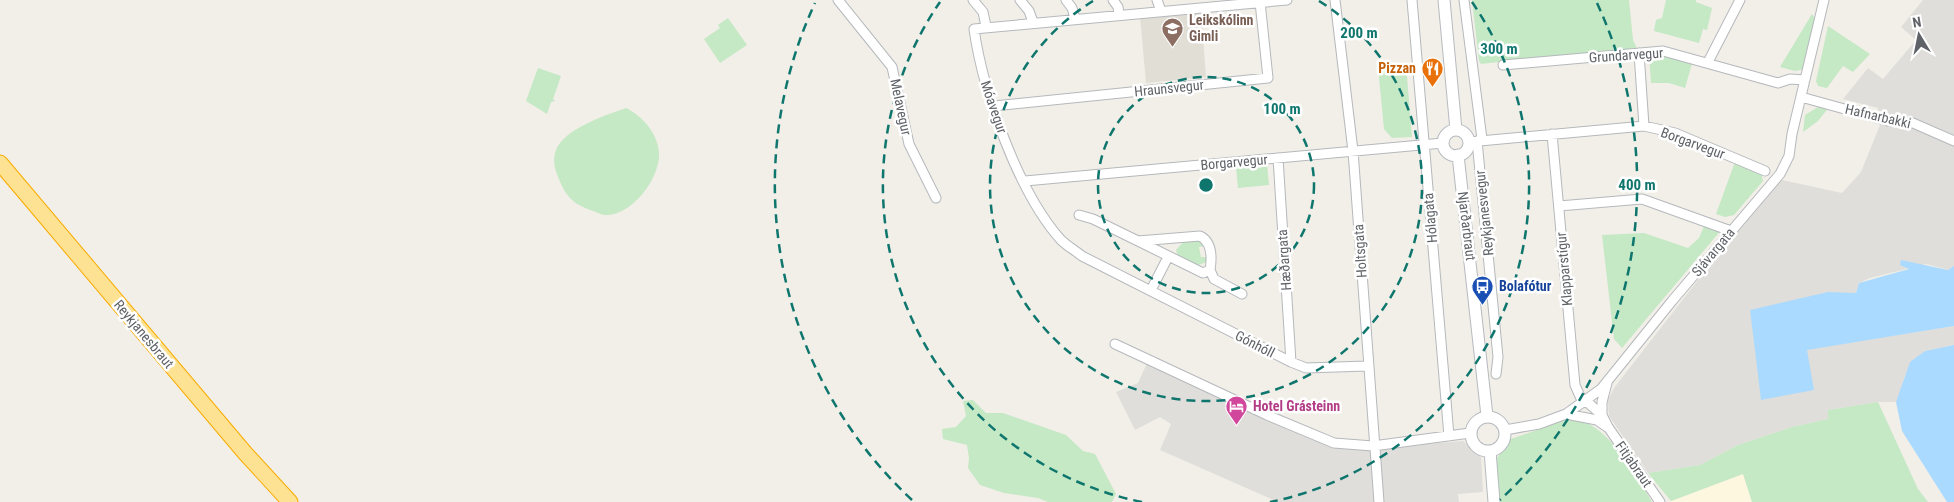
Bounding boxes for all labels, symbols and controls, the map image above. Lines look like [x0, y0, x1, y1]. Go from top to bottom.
north arrow [1894, 10, 1944, 60]
place label: Leikskólinn Gimli [1189, 12, 1254, 44]
text: N [1911, 14, 1922, 31]
school or university icon: Leikskólinn Gimli [1161, 16, 1185, 47]
text: 200 m [1340, 24, 1378, 42]
text: 300 m [1480, 40, 1518, 58]
street label: Grundarvegur [1588, 44, 1664, 66]
restaurant icon: Pizzan [1420, 56, 1444, 87]
place label: Pizzan [1378, 60, 1416, 76]
street label: Hraunsvegur [1133, 76, 1205, 100]
street label: Melavegur [887, 77, 915, 137]
street label: Móavegur [978, 79, 1010, 135]
text: 100 m [1263, 100, 1301, 118]
street label: Hafnarbakki [1844, 101, 1912, 131]
street label: Borgarvegur [1659, 124, 1727, 162]
street label: Borgarvegur [1200, 151, 1268, 173]
street label: Reykjanesvegur [1472, 169, 1496, 257]
centre of rings [1197, 176, 1215, 194]
text: 400 m [1618, 176, 1656, 194]
street label: Njarðarbraut [1455, 191, 1479, 261]
street label: Hólagata [1420, 192, 1440, 244]
street label: Holtsgata [1350, 224, 1370, 278]
street label: Sjávargata [1688, 225, 1738, 279]
street label: Hæðargata [1274, 229, 1294, 291]
street label: Klapparstígur [1553, 231, 1575, 307]
bus stop icon: Bolafótur [1471, 274, 1495, 305]
place label: Bolafótur [1499, 278, 1552, 294]
street label: Reykjanesbraut [111, 297, 177, 371]
street label: Gónhóll [1233, 327, 1277, 361]
hotel icon: Hotel Grásteinn [1225, 394, 1249, 425]
place label: Hotel Grásteinn [1253, 398, 1340, 414]
street label: Fitjabraut [1612, 438, 1656, 490]

